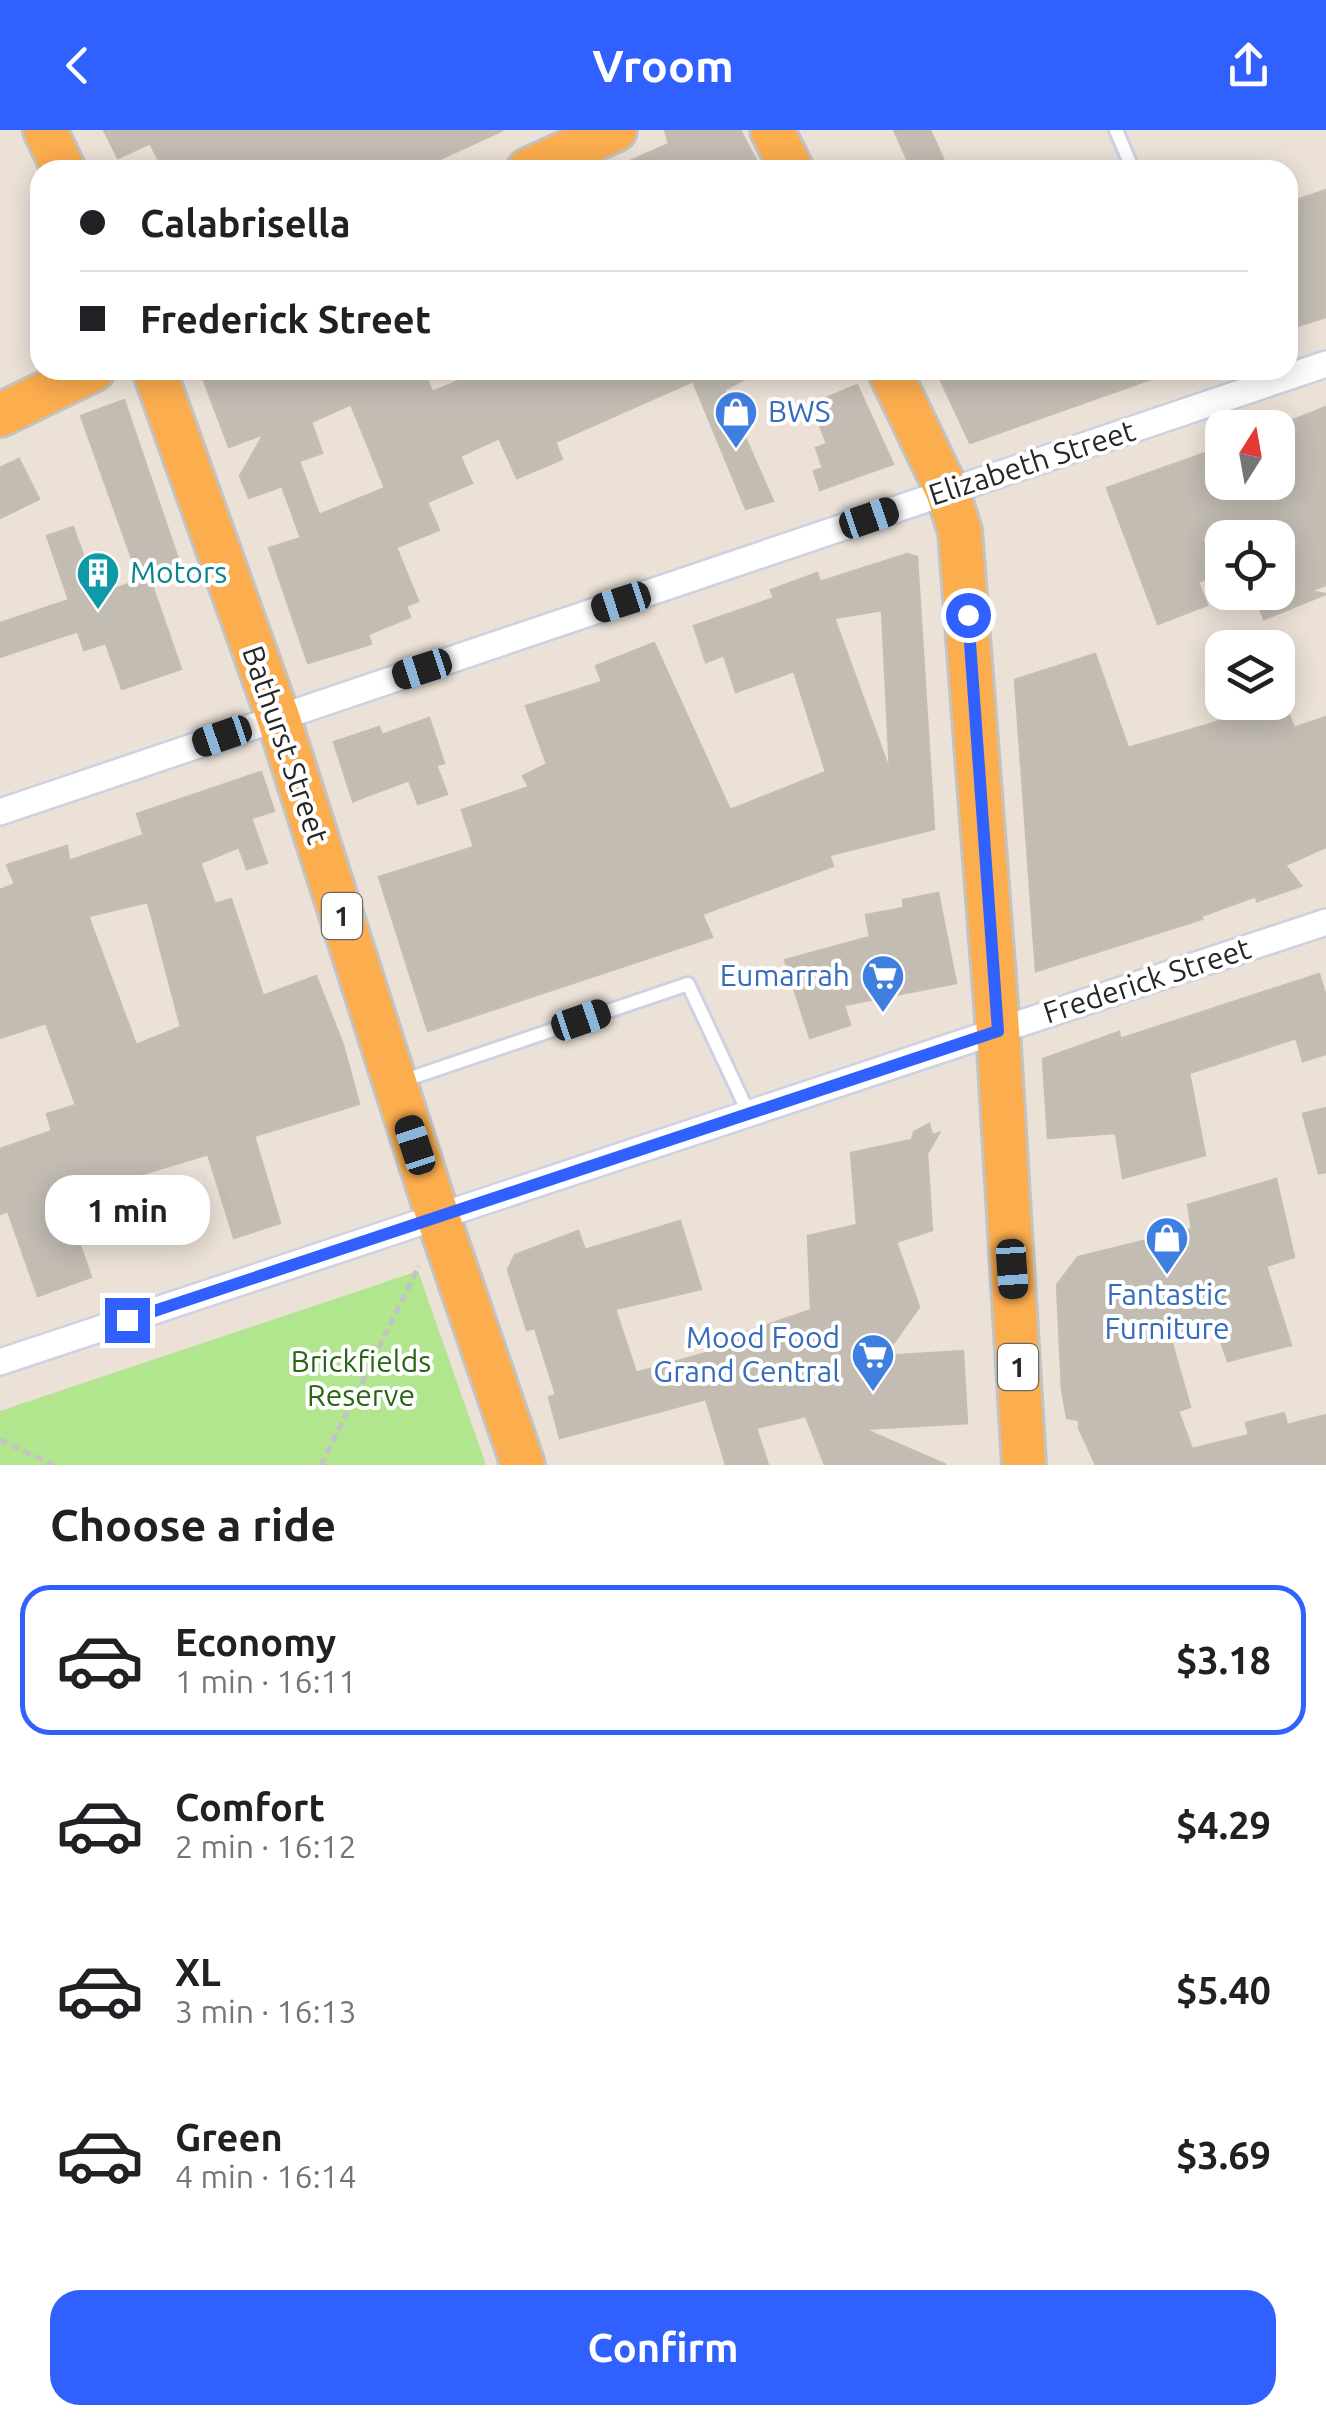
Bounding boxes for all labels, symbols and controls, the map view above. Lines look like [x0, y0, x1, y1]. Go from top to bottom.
icon: back [50, 38, 105, 93]
icon: share [1221, 38, 1276, 93]
text: Vroom [592, 40, 734, 91]
text: Calabrisella [140, 202, 351, 244]
text: Frederick Street [140, 298, 431, 340]
shop icon: BWS [713, 389, 759, 450]
place label: BWS [768, 394, 830, 428]
north arrow [1205, 410, 1295, 500]
map controls [1205, 410, 1295, 720]
street label: Elizabeth Street [924, 413, 1139, 511]
car [836, 494, 902, 542]
button: locate [1205, 520, 1295, 610]
building icon: Motors [75, 550, 121, 611]
place label: Motors [130, 555, 227, 589]
car [588, 578, 654, 626]
route start [946, 593, 991, 638]
button: layers [1205, 630, 1295, 720]
street label: Bathurst Street [236, 641, 336, 848]
car [389, 645, 455, 693]
car [189, 712, 255, 760]
road number: 1 [322, 893, 362, 939]
street label: Frederick Street [1039, 930, 1255, 1030]
supermarket icon: Eumarrah [860, 953, 906, 1014]
place label: Eumarrah [720, 958, 850, 992]
car [548, 996, 614, 1044]
car [391, 1112, 439, 1178]
callout: 1 min [44, 1175, 210, 1245]
text: 1 min [87, 1192, 168, 1228]
shop icon: Fantastic Furniture [1144, 1215, 1190, 1276]
car [995, 1238, 1029, 1300]
place label: Fantastic Furniture [1104, 1277, 1230, 1345]
route end [105, 1298, 150, 1343]
place label: Mood Food Grand Central [653, 1320, 840, 1388]
supermarket icon: Mood Food Grand Central [850, 1332, 896, 1393]
park label: Brickfields Reserve [291, 1344, 431, 1412]
road number: 1 [998, 1344, 1038, 1390]
text: Choose a ride [50, 1499, 336, 1550]
icon: car [55, 1615, 145, 1705]
text: Economy [175, 1621, 336, 1663]
text: $3.18 [1176, 1639, 1271, 1681]
text: 1 min · 16:11 [175, 1663, 357, 1699]
icon: car [55, 1780, 145, 1870]
text: Comfort [175, 1786, 325, 1828]
text: $4.29 [1176, 1804, 1271, 1846]
text: 2 min · 16:12 [175, 1828, 357, 1864]
icon: car [55, 1945, 145, 2035]
text: XL [175, 1951, 221, 1993]
text: $5.40 [1176, 1969, 1271, 2011]
text: 3 min · 16:13 [175, 1993, 357, 2029]
icon: car [55, 2110, 145, 2200]
text: Green [175, 2116, 283, 2158]
text: $3.69 [1176, 2134, 1271, 2176]
text: 4 min · 16:14 [175, 2158, 357, 2194]
button: Confirm [50, 2290, 1276, 2405]

